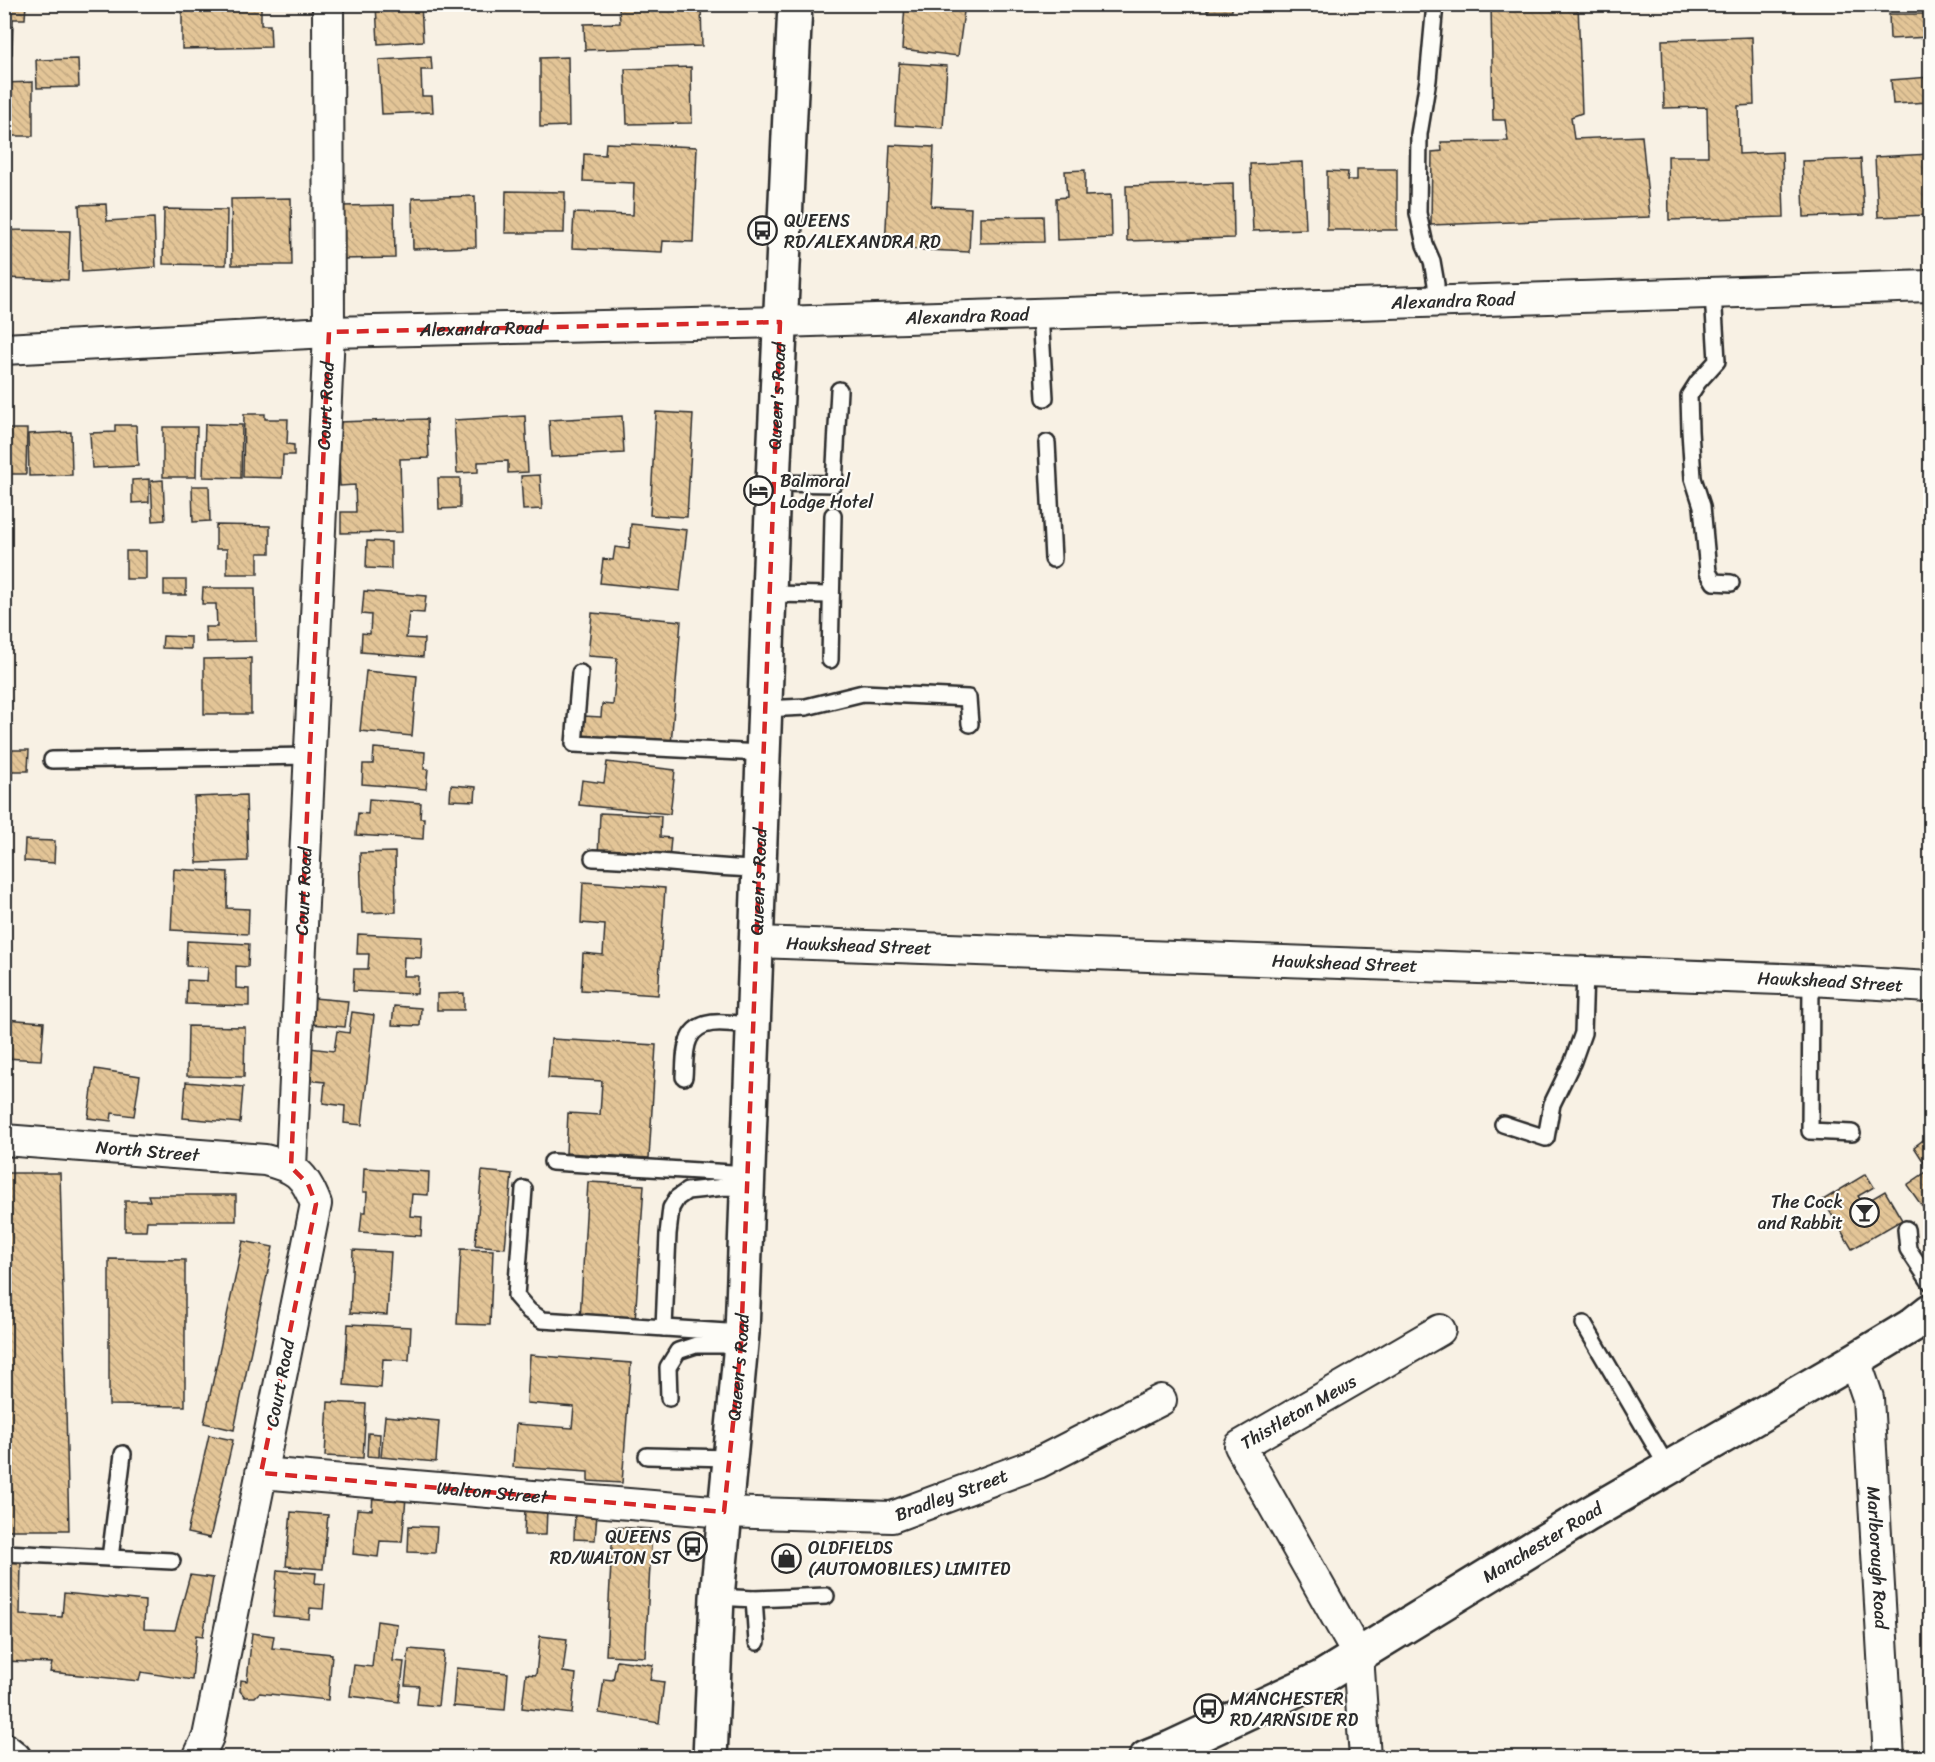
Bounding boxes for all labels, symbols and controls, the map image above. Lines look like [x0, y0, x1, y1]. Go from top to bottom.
place label: QUEENS RD/ALEXANDRA RD [784, 205, 941, 258]
bus stop icon: QUEENS RD/ALEXANDRA RD [747, 215, 779, 247]
street label: Alexandra Road [1390, 283, 1517, 319]
street label: Alexandra Road [904, 298, 1031, 334]
street label: Alexandra Road [418, 311, 545, 346]
street label: Queen's Road [759, 340, 796, 450]
street label: Court Road [308, 359, 344, 451]
place label: Balmoral Lodge Hotel [780, 465, 874, 518]
hotel icon: Balmoral Lodge Hotel [743, 475, 775, 507]
street label: Queen's Road [741, 826, 776, 936]
street label: Court Road [286, 845, 322, 936]
street label: Hawkshead Street [786, 927, 932, 964]
street label: Hawkshead Street [1271, 945, 1418, 982]
street label: Hawkshead Street [1757, 962, 1904, 1001]
street label: North Street [95, 1131, 201, 1171]
place label: The Cock and Rabbit [1758, 1186, 1843, 1239]
bar icon: The Cock and Rabbit [1848, 1196, 1880, 1228]
street label: Queen's Road [718, 1312, 759, 1422]
street label: Court Road [256, 1335, 304, 1429]
street label: Thistleton Mews [1234, 1365, 1364, 1459]
street label: Bradley Street [890, 1460, 1012, 1531]
street label: Walton Street [435, 1472, 550, 1513]
street label: Marlborough Road [1857, 1485, 1898, 1631]
street label: Manchester Road [1476, 1492, 1610, 1592]
place label: QUEENS RD/WALTON ST [550, 1521, 672, 1574]
bus stop icon: QUEENS RD/WALTON ST [676, 1531, 708, 1563]
place label: OLDFIELDS (AUTOMOBILES) LIMITED [808, 1532, 1011, 1585]
shop icon: OLDFIELDS (AUTOMOBILES) LIMITED [771, 1542, 803, 1574]
place label: MANCHESTER RD/ARNSIDE RD [1230, 1683, 1359, 1736]
bus stop icon: MANCHESTER RD/ARNSIDE RD [1193, 1693, 1225, 1725]

